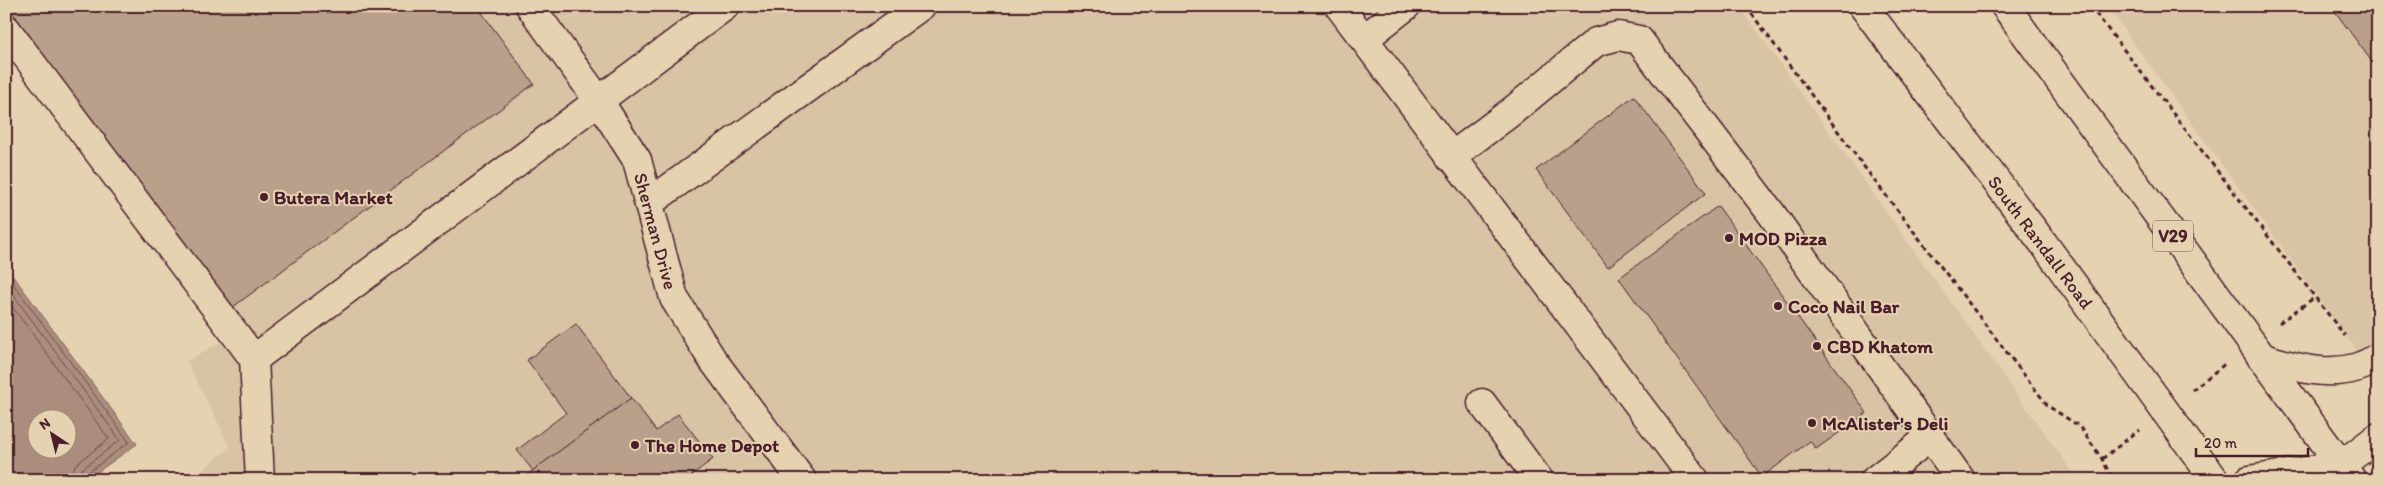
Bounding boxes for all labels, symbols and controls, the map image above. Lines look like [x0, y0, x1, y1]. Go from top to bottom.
street label: Sherman Drive [629, 170, 682, 292]
street label: South Randall Road [1983, 171, 2099, 314]
place label: Butera Market [274, 186, 393, 209]
marker: Butera Market [258, 191, 270, 203]
road number: V29 [2153, 220, 2193, 252]
place label: MOD Pizza [1739, 227, 1827, 250]
marker: MOD Pizza [1723, 232, 1735, 244]
place label: Coco Nail Bar [1788, 295, 1900, 318]
marker: Coco Nail Bar [1772, 300, 1784, 312]
place label: CBD Khatom [1827, 335, 1933, 358]
marker: CBD Khatom [1811, 340, 1823, 352]
north arrow [28, 408, 78, 458]
place label: McAlister's Deli [1822, 412, 1949, 435]
text: N [36, 414, 54, 433]
marker: McAlister's Deli [1806, 417, 1818, 429]
scale bar [2196, 426, 2309, 458]
place label: The Home Depot [644, 434, 779, 457]
text: 20 m [2204, 434, 2238, 452]
marker: The Home Depot [629, 439, 641, 451]

